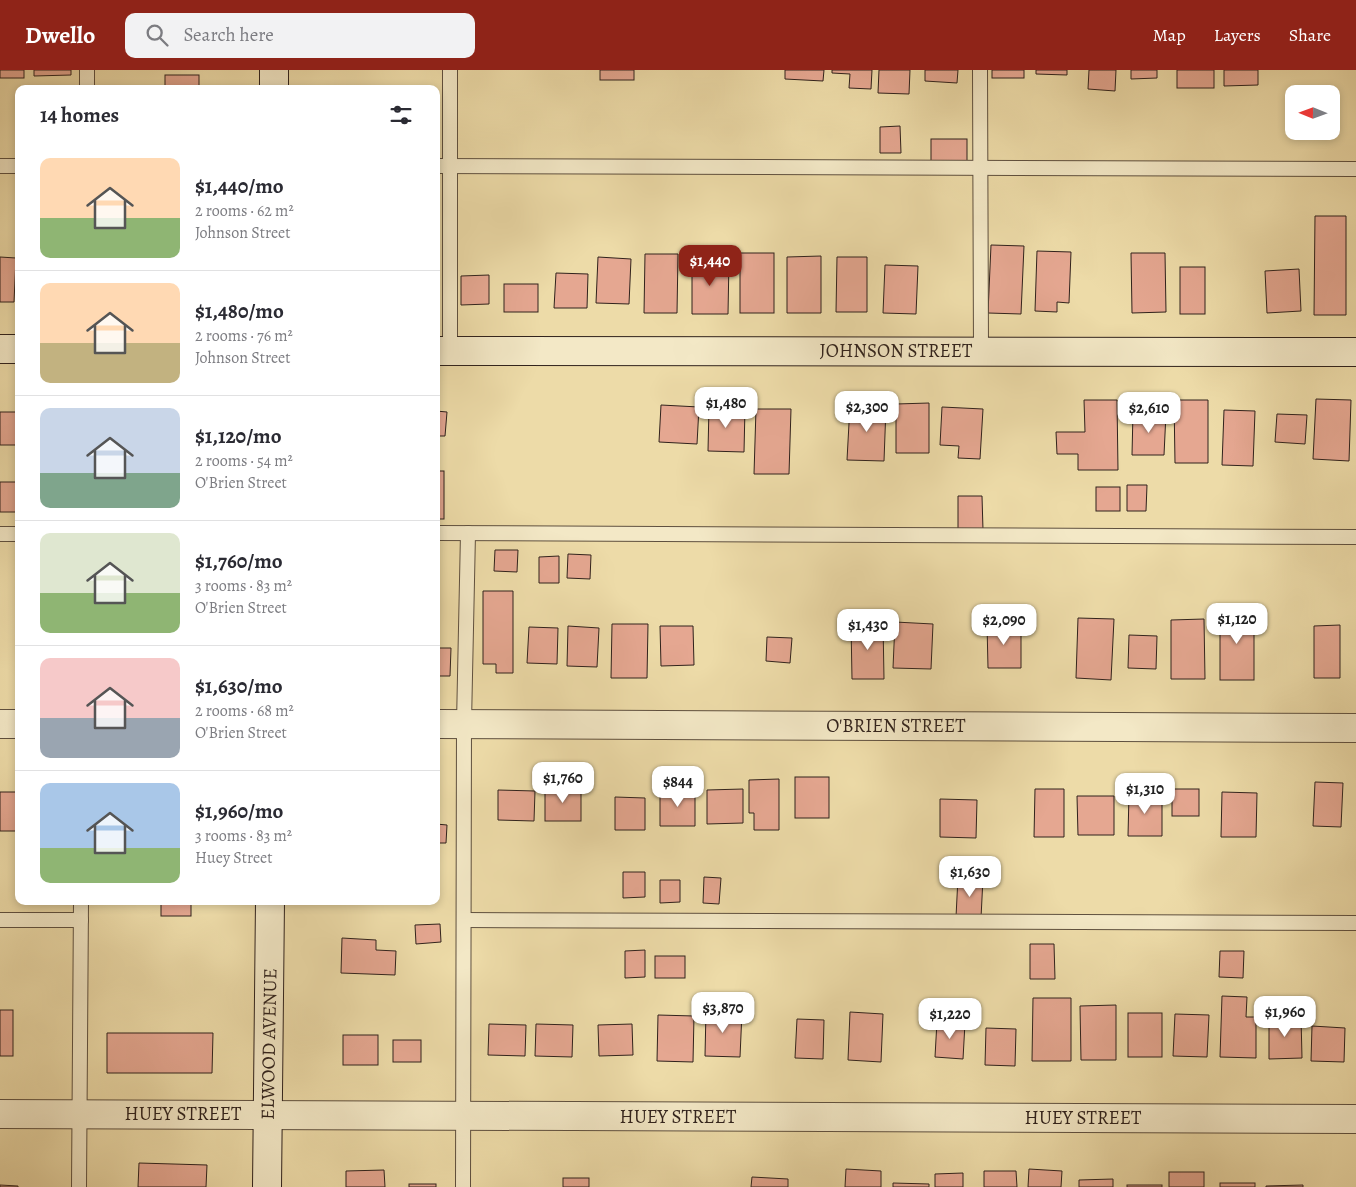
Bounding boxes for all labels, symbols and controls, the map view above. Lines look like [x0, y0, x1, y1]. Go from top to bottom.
search box [125, 13, 475, 58]
text: Dwello [25, 19, 95, 51]
icon: search [143, 21, 171, 49]
text: Search here [183, 22, 274, 48]
text: Map [1153, 23, 1186, 47]
text: Layers [1214, 23, 1261, 47]
text: Share [1289, 23, 1331, 47]
north arrow [1285, 85, 1340, 140]
map controls [1285, 85, 1340, 140]
text: 14 homes [40, 101, 119, 129]
icon: filters [387, 101, 415, 129]
text: $1,440/mo [195, 172, 284, 200]
icon: home [80, 178, 140, 238]
text: 2 rooms · 62 m² [195, 200, 294, 222]
text: Johnson Street [195, 222, 291, 244]
pin: $1,440 [669, 244, 751, 287]
text: $1,440 [690, 250, 730, 272]
text: $1,480/mo [195, 297, 284, 325]
icon: home [80, 303, 140, 363]
text: 2 rooms · 76 m² [195, 325, 293, 347]
street label: JOHNSON STREET [820, 338, 973, 364]
text: Johnson Street [195, 347, 291, 369]
pin: $1,480 [685, 386, 767, 429]
pin: $2,300 [826, 390, 908, 433]
text: $1,480 [706, 392, 746, 414]
pin: $2,610 [1108, 392, 1190, 434]
text: $2,300 [846, 396, 888, 418]
text: $2,610 [1129, 397, 1169, 419]
text: $1,120/mo [195, 422, 282, 450]
icon: home [80, 428, 140, 488]
text: 2 rooms · 54 m² [195, 450, 293, 472]
text: O'Brien Street [195, 472, 287, 494]
text: $1,760/mo [195, 547, 283, 575]
icon: home [80, 553, 140, 613]
text: 3 rooms · 83 m² [195, 575, 292, 597]
text: O'Brien Street [195, 597, 287, 619]
pin: $1,120 [1196, 602, 1278, 645]
pin: $2,090 [963, 604, 1045, 646]
pin: $1,430 [827, 608, 909, 651]
text: $1,120 [1218, 608, 1257, 630]
text: $2,090 [983, 609, 1026, 631]
text: $1,430 [848, 614, 888, 636]
text: $1,630/mo [195, 672, 283, 700]
icon: home [80, 678, 140, 738]
text: 2 rooms · 68 m² [195, 700, 294, 722]
street label: O'BRIEN STREET [826, 713, 966, 739]
text: O'Brien Street [195, 722, 287, 744]
pin: $1,760 [522, 762, 604, 804]
pin: $844 [648, 766, 708, 808]
text: $1,760 [543, 767, 583, 789]
text: $844 [663, 771, 693, 793]
pin: $1,310 [1104, 772, 1186, 815]
text: $1,310 [1126, 778, 1164, 800]
text: $1,960/mo [195, 797, 283, 825]
icon: home [80, 803, 140, 863]
text: 3 rooms · 83 m² [195, 825, 292, 847]
text: Huey Street [195, 847, 273, 869]
pin: $1,630 [929, 856, 1011, 898]
text: $1,630 [950, 861, 990, 883]
street label: ELWOOD AVENUE [255, 968, 283, 1120]
pin: $3,870 [682, 992, 764, 1034]
pin: $1,960 [1244, 996, 1326, 1038]
text: $3,870 [702, 997, 744, 1019]
pin: $1,220 [909, 998, 991, 1040]
text: $1,960 [1265, 1001, 1305, 1023]
text: $1,220 [930, 1003, 971, 1025]
street label: HUEY STREET [125, 1101, 242, 1127]
street label: HUEY STREET [620, 1104, 737, 1130]
street label: HUEY STREET [1025, 1105, 1142, 1131]

